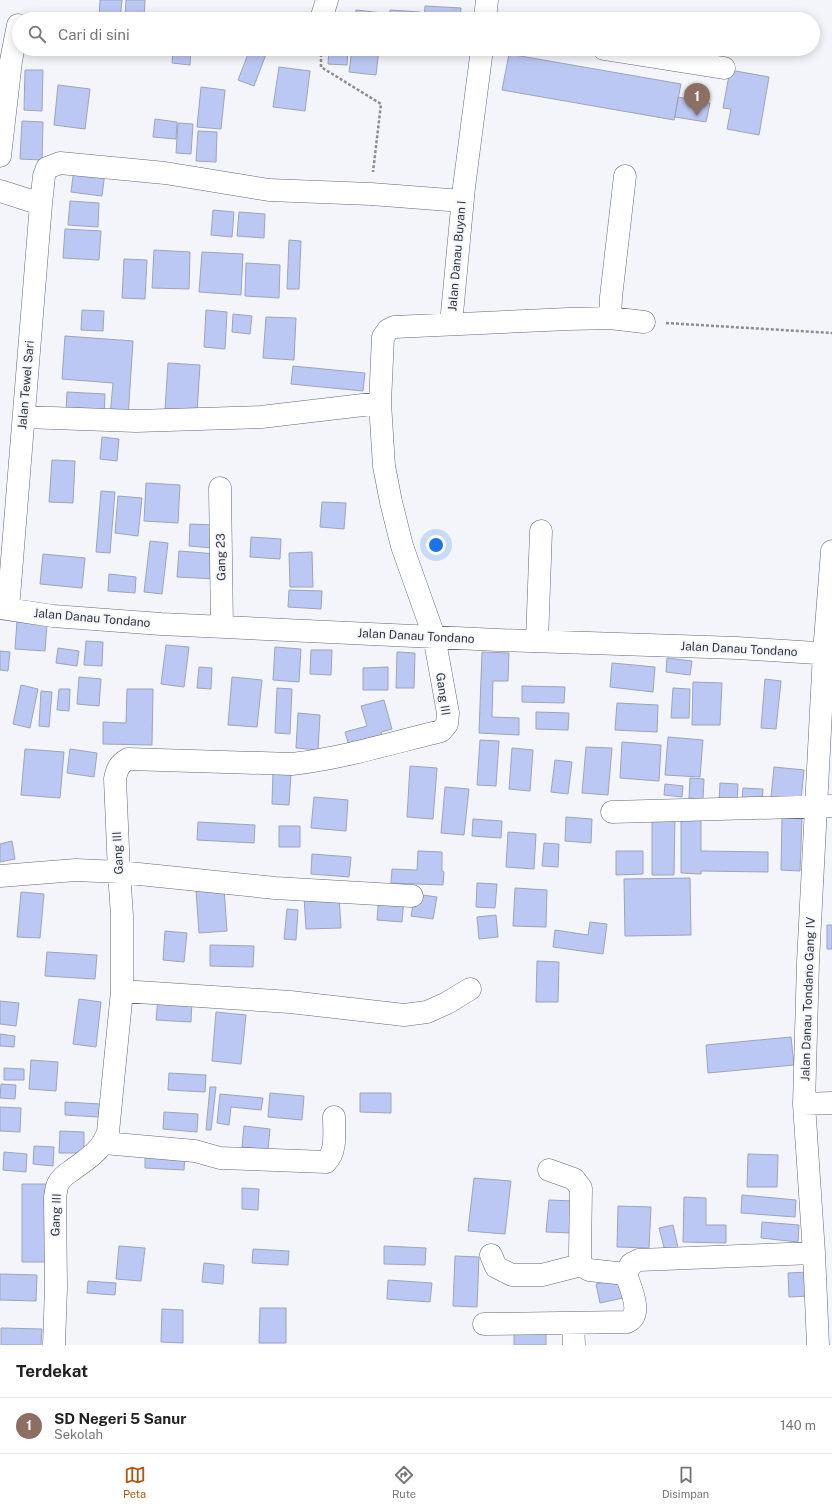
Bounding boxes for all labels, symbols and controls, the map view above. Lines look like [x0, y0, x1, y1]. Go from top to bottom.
search box [12, 12, 820, 56]
icon: search [26, 23, 48, 45]
text: Cari di sini [58, 26, 130, 43]
pin: 1 [684, 83, 710, 116]
street label: Jalan Danau Buyan I [445, 200, 469, 312]
street label: Jalan Tewel Sari [15, 340, 37, 430]
street label: Gang 23 [214, 533, 228, 581]
your location [426, 535, 446, 555]
street label: Jalan Danau Tondano [33, 606, 151, 630]
street label: Jalan Danau Tondano [357, 626, 475, 646]
street label: Jalan Danau Tondano [680, 639, 798, 659]
street label: Gang III [433, 672, 453, 716]
street label: Gang III [110, 831, 126, 875]
street label: Jalan Danau Tondano Gang IV [798, 917, 818, 1081]
street label: Gang III [48, 1193, 64, 1237]
text: Terdekat [16, 1361, 88, 1381]
text: SD Negeri 5 Sanur [54, 1410, 186, 1427]
text: 1 [26, 1418, 32, 1433]
text: 140 m [780, 1418, 816, 1433]
text: Sekolah [54, 1427, 103, 1442]
tab: Peta [123, 1464, 146, 1500]
tab: Rute [392, 1464, 416, 1500]
tab: Disimpan [662, 1464, 709, 1500]

